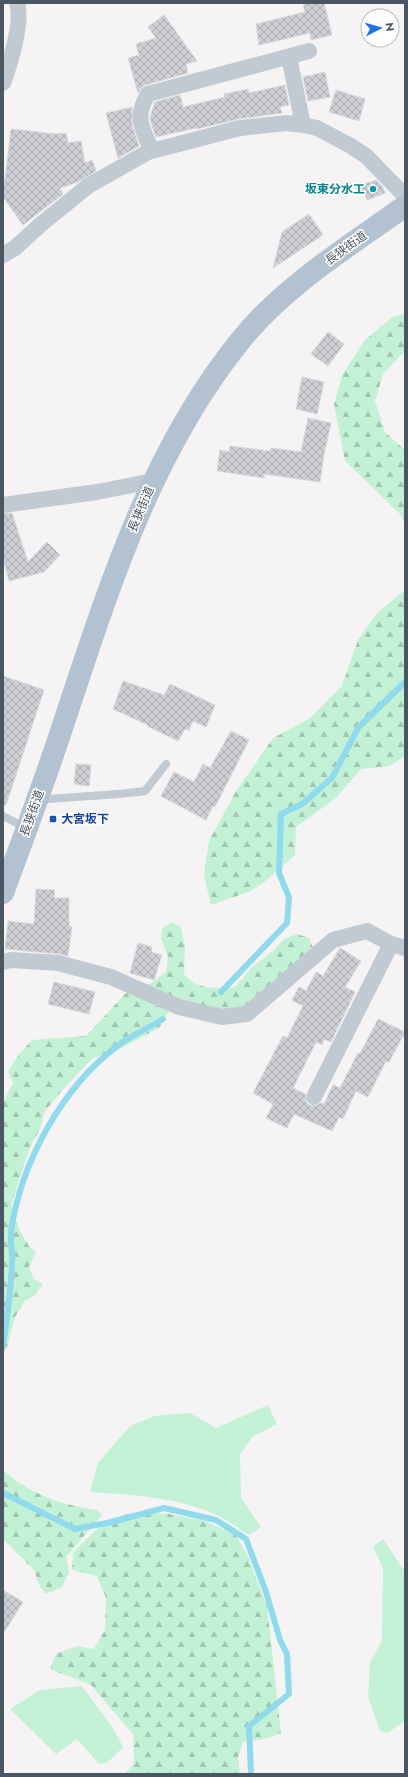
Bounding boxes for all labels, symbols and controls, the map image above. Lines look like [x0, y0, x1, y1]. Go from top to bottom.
north arrow [360, 8, 400, 48]
text: N [382, 22, 398, 32]
place label: 坂東分水工 [305, 180, 365, 198]
marker: 坂東分水工 [368, 184, 378, 194]
street label: 長狭街道 [321, 227, 371, 269]
street label: 長狭街道 [123, 483, 159, 535]
street label: 長狭街道 [15, 787, 49, 839]
place label: 大宮坂下 [61, 810, 109, 828]
marker: 大宮坂下 [48, 814, 58, 824]

